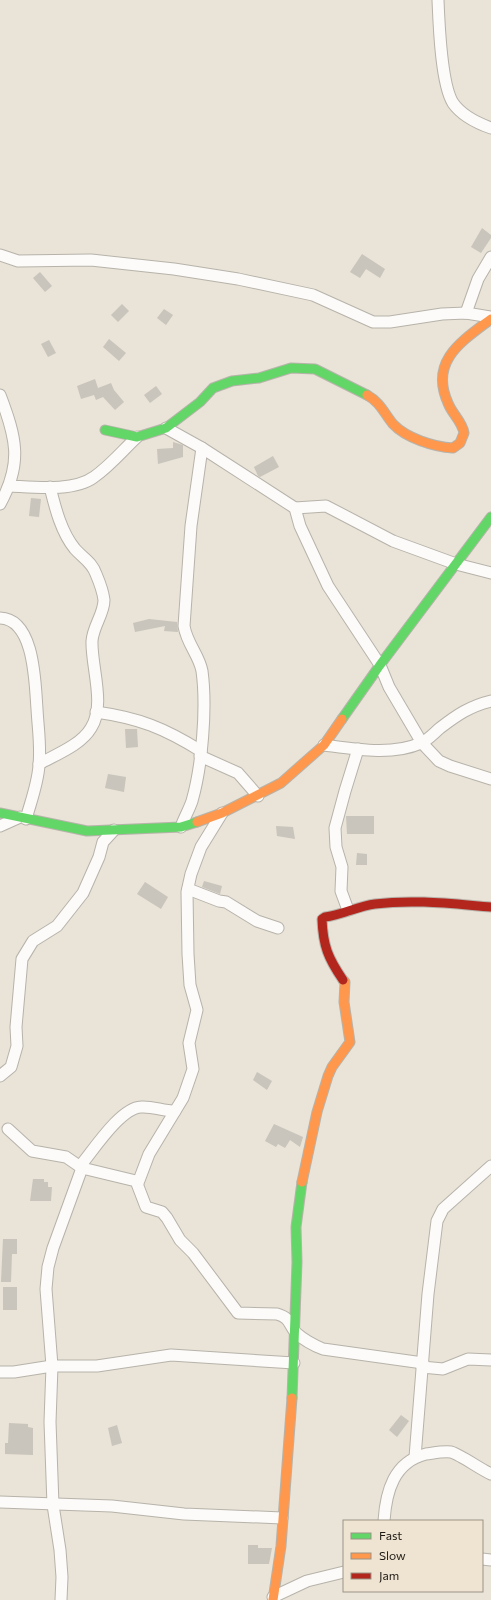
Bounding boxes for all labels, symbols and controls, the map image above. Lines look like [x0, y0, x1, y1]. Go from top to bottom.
legend [343, 1520, 483, 1592]
text: Fast [379, 1528, 402, 1542]
text: Slow [379, 1548, 406, 1562]
text: Jam [379, 1568, 399, 1583]

